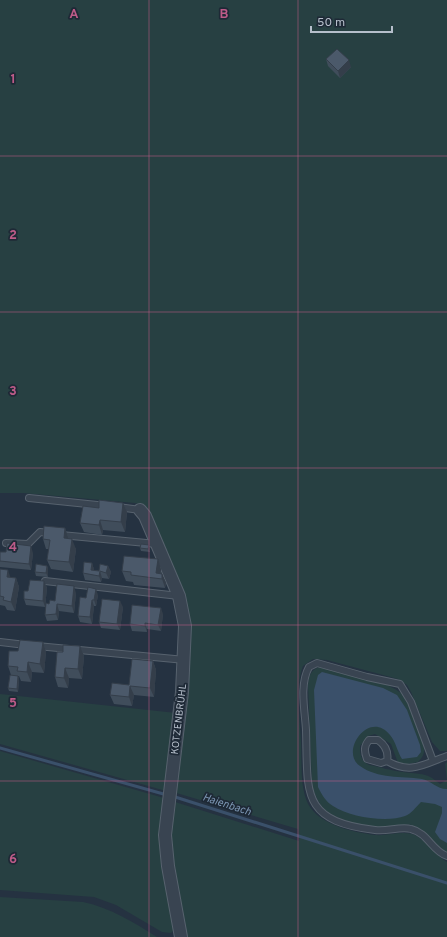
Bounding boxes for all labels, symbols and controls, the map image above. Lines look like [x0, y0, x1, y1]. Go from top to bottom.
text: A [69, 7, 79, 23]
text: B [220, 7, 229, 23]
scale bar [311, 8, 392, 34]
text: 50 m [317, 15, 345, 31]
text: 1 [10, 72, 16, 88]
text: 2 [9, 228, 17, 244]
text: 3 [9, 384, 17, 400]
text: 4 [9, 540, 17, 556]
street label: KOTZENBRÜHL [169, 683, 190, 755]
text: 5 [9, 696, 17, 712]
water label: Haienbach [201, 791, 253, 819]
text: 6 [9, 852, 17, 868]

